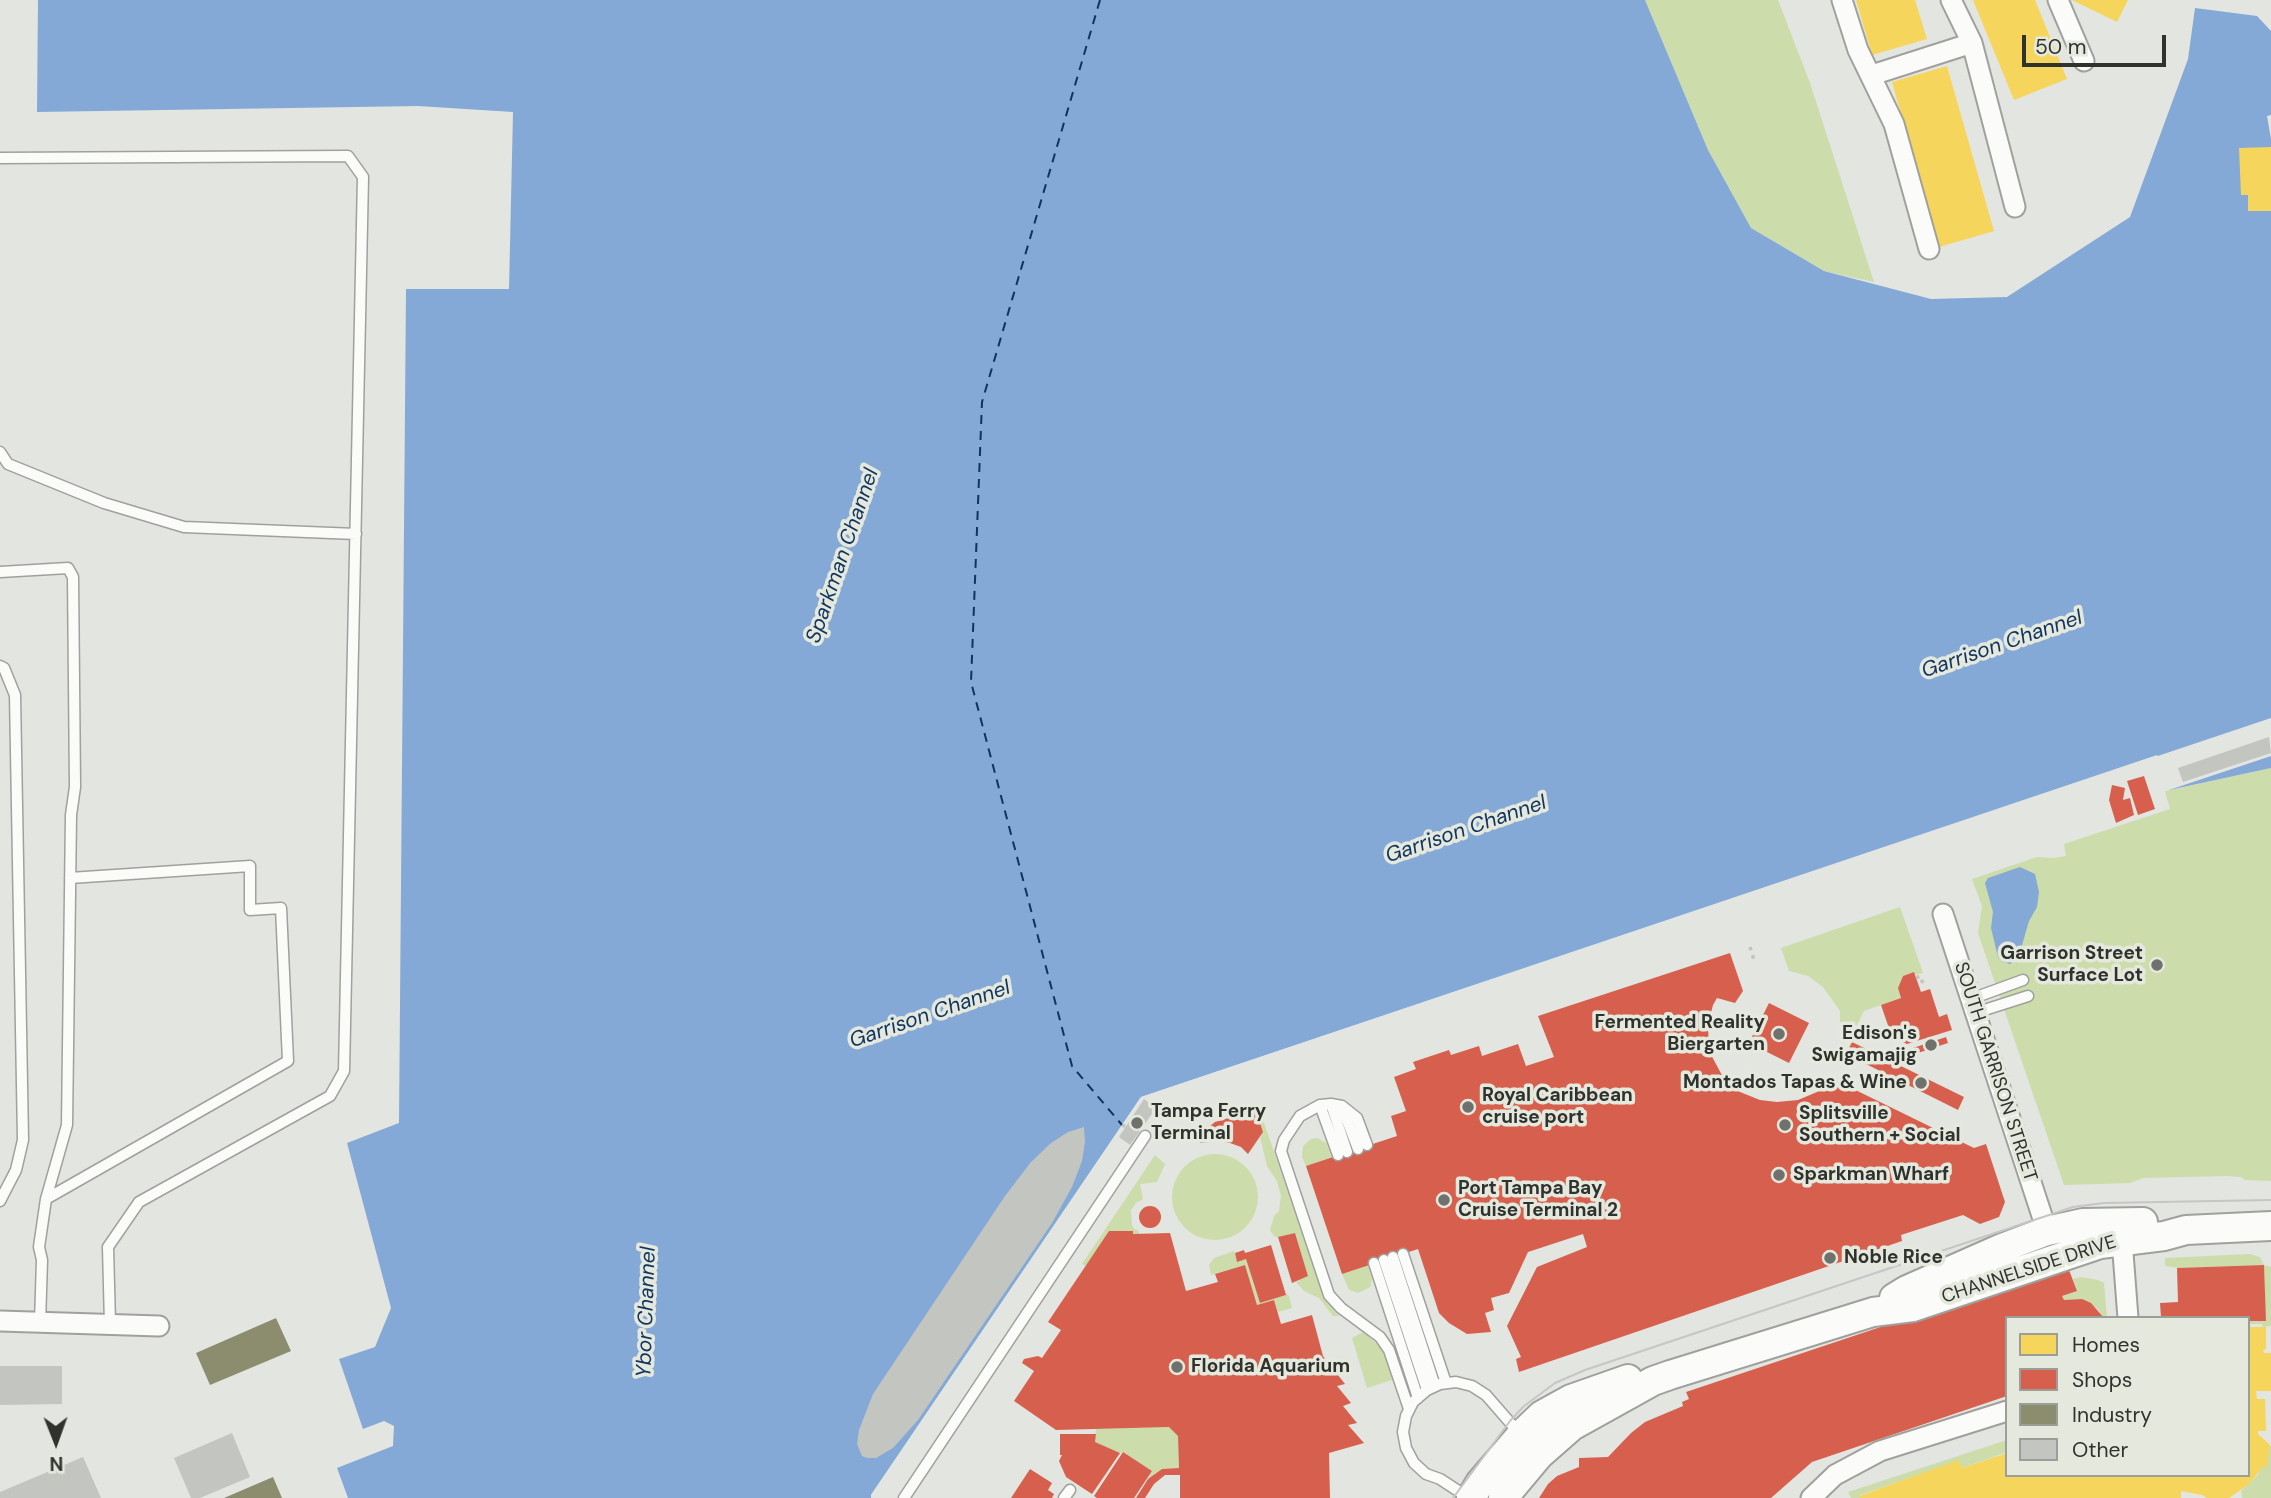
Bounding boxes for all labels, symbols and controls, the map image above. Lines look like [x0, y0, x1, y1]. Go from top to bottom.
scale bar [2026, 21, 2170, 65]
text: 50 m [2035, 33, 2086, 61]
water label: Sparkman Channel [801, 465, 885, 647]
water label: Garrison Channel [1918, 606, 2086, 684]
water label: Garrison Channel [1382, 791, 1550, 869]
place label: Garrison Street Surface Lot [2000, 943, 2143, 987]
marker: Garrison Street Surface Lot [2149, 957, 2165, 973]
street label: SOUTH GARRISON STREET [1949, 959, 2041, 1185]
water label: Garrison Channel [846, 976, 1014, 1054]
place label: Fermented Reality Biergarten [1594, 1012, 1765, 1056]
place label: Edison's Swigamajig [1812, 1023, 1917, 1067]
marker: Fermented Reality Biergarten [1771, 1026, 1787, 1042]
marker: Edison's Swigamajig [1923, 1037, 1939, 1053]
place label: Montados Tapas & Wine [1683, 1072, 1907, 1094]
marker: Montados Tapas & Wine [1913, 1075, 1929, 1091]
place label: Royal Caribbean cruise port [1482, 1085, 1633, 1129]
marker: Royal Caribbean cruise port [1460, 1099, 1476, 1115]
place label: Tampa Ferry Terminal [1151, 1101, 1266, 1145]
place label: Splitsville Southern + Social [1799, 1103, 1961, 1147]
marker: Tampa Ferry Terminal [1129, 1115, 1145, 1131]
marker: Splitsville Southern + Social [1777, 1117, 1793, 1133]
place label: Sparkman Wharf [1793, 1164, 1949, 1186]
marker: Sparkman Wharf [1771, 1167, 1787, 1183]
place label: Port Tampa Bay Cruise Terminal 2 [1458, 1178, 1618, 1222]
marker: Port Tampa Bay Cruise Terminal 2 [1436, 1192, 1452, 1208]
street label: CHANNELSIDE DRIVE [1939, 1231, 2119, 1309]
water label: Ybor Channel [632, 1246, 662, 1378]
place label: Noble Rice [1844, 1247, 1943, 1269]
marker: Noble Rice [1822, 1250, 1838, 1266]
legend [2005, 1316, 2250, 1477]
text: Homes [2072, 1331, 2140, 1359]
place label: Florida Aquarium [1191, 1356, 1350, 1378]
marker: Florida Aquarium [1169, 1359, 1185, 1375]
text: Shops [2072, 1366, 2132, 1394]
text: Industry [2072, 1401, 2152, 1429]
north arrow [21, 1407, 91, 1477]
text: Other [2072, 1436, 2128, 1464]
text: N [49, 1451, 64, 1476]

